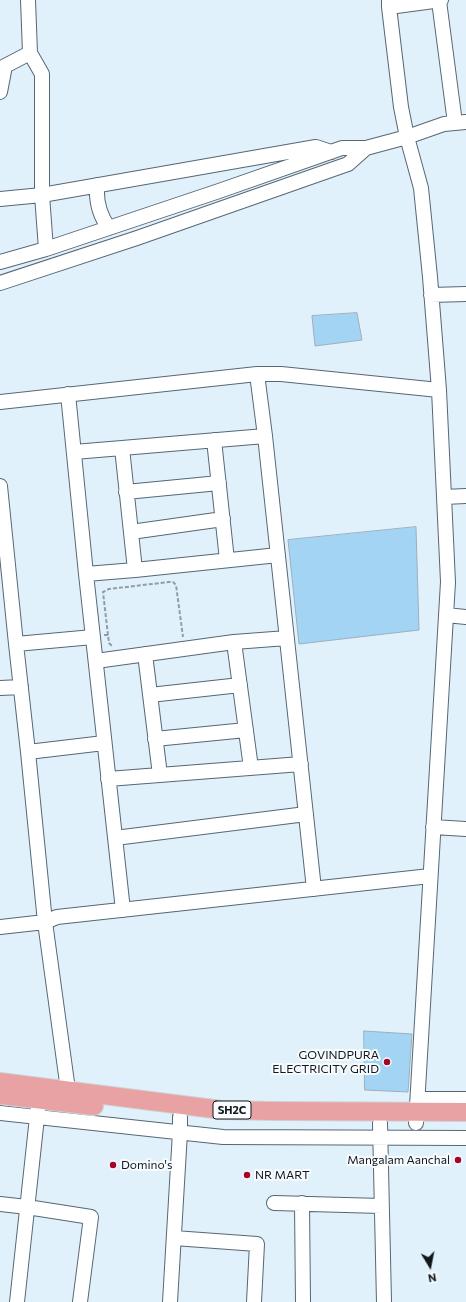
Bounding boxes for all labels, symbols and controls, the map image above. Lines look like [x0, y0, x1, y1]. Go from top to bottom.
place label: GOVINDPURA ELECTRICITY GRID [272, 1048, 379, 1076]
marker: GOVINDPURA ELECTRICITY GRID [382, 1057, 392, 1067]
road number: SH2C [213, 1101, 251, 1119]
place label: Mangalam Aanchal [347, 1153, 450, 1167]
marker: Mangalam Aanchal [453, 1155, 463, 1165]
place label: Domino's [121, 1158, 172, 1172]
marker: Domino's [108, 1160, 118, 1170]
place label: NR MART [255, 1168, 310, 1182]
marker: NR MART [242, 1170, 252, 1180]
north arrow [410, 1246, 450, 1286]
text: N [427, 1271, 437, 1285]

